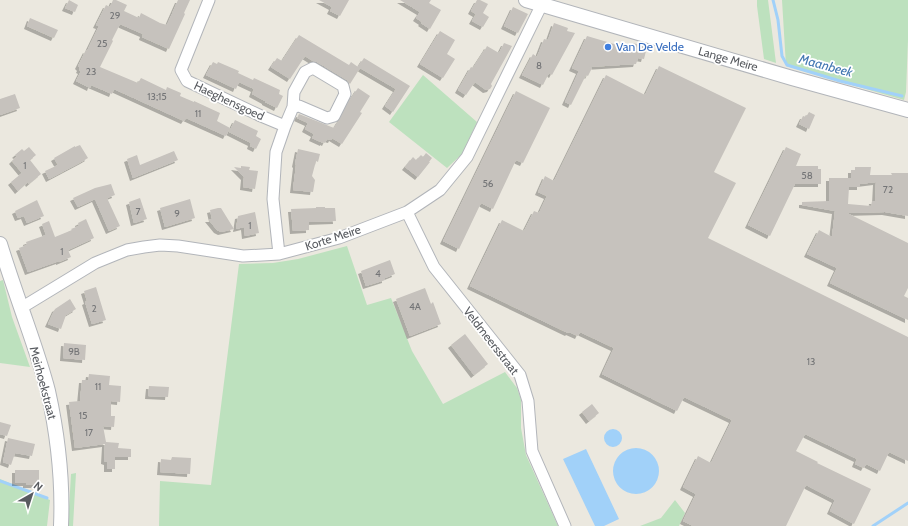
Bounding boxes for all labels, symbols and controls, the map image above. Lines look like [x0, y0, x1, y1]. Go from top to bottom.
house number: 29 [110, 9, 121, 22]
house number: 25 [97, 37, 107, 50]
place label: Van De Velde [616, 39, 684, 54]
marker: Van De Velde [603, 42, 613, 52]
street label: Lange Meire [697, 43, 760, 74]
water label: Maanbeek [797, 50, 855, 80]
house number: 8 [536, 59, 542, 72]
house number: 23 [86, 65, 96, 78]
street label: Haeghensgoed [192, 78, 267, 123]
house number: 13;15 [147, 90, 167, 103]
house number: 11 [195, 107, 201, 120]
house number: 1 [23, 159, 27, 172]
house number: 58 [801, 169, 813, 182]
house number: 56 [482, 177, 494, 190]
house number: 72 [883, 183, 893, 196]
house number: 7 [135, 205, 141, 218]
house number: 9 [174, 207, 180, 220]
house number: 1 [248, 219, 252, 232]
street label: Korte Meire [303, 221, 363, 254]
house number: 1 [60, 245, 64, 258]
house number: 4 [375, 267, 381, 280]
house number: 4A [409, 300, 422, 313]
house number: 2 [91, 302, 97, 315]
street label: Veldmeersstraat [460, 304, 523, 378]
street label: Meirhoekstraat [27, 345, 60, 421]
house number: 9B [68, 345, 80, 358]
house number: 13 [807, 355, 815, 368]
house number: 11 [95, 380, 101, 393]
house number: 15 [79, 409, 87, 422]
house number: 17 [85, 426, 93, 439]
north arrow [12, 474, 52, 514]
text: N [31, 478, 46, 494]

